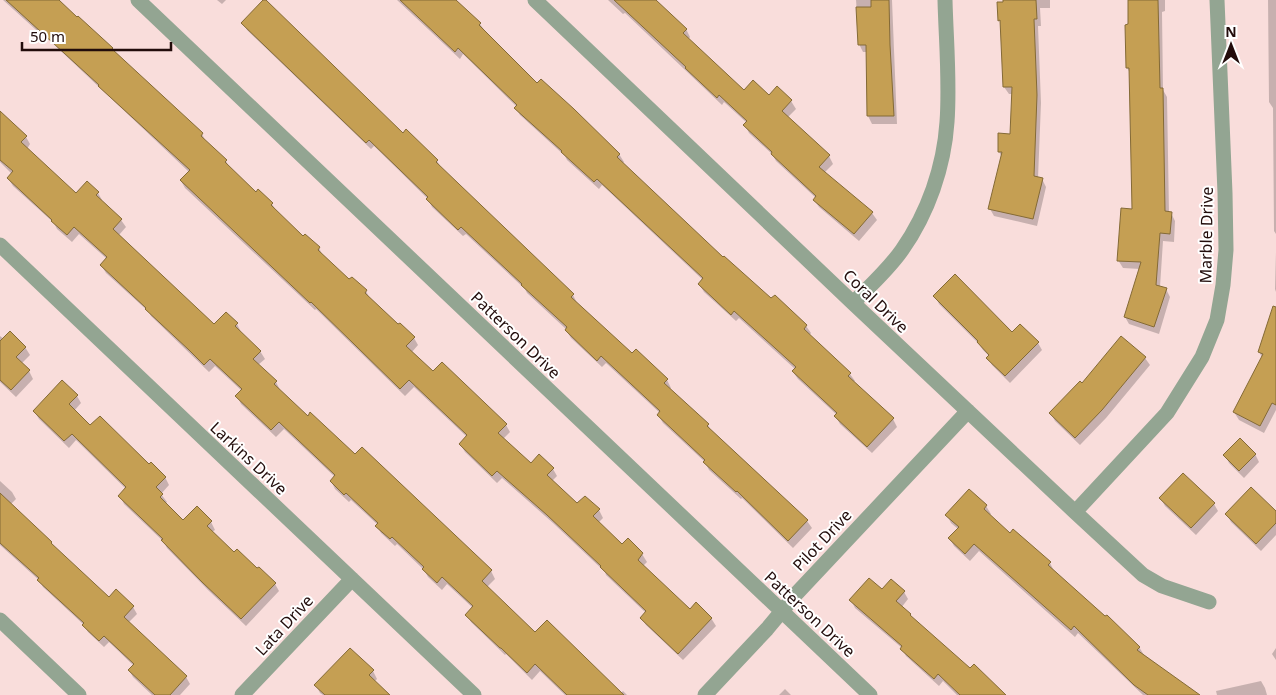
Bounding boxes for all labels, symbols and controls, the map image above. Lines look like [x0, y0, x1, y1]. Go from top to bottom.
scale bar [22, 20, 171, 52]
north arrow [1206, 20, 1256, 70]
text: N [1225, 22, 1237, 41]
text: 50 m [30, 26, 65, 46]
street label: Marble Drive [1194, 186, 1218, 284]
street label: Coral Drive [839, 264, 913, 338]
street label: Patterson Drive [466, 287, 566, 383]
street label: Larkins Drive [206, 417, 292, 499]
street label: Pilot Drive [788, 504, 856, 576]
street label: Patterson Drive [760, 566, 860, 662]
street label: Lata Drive [250, 590, 318, 660]

